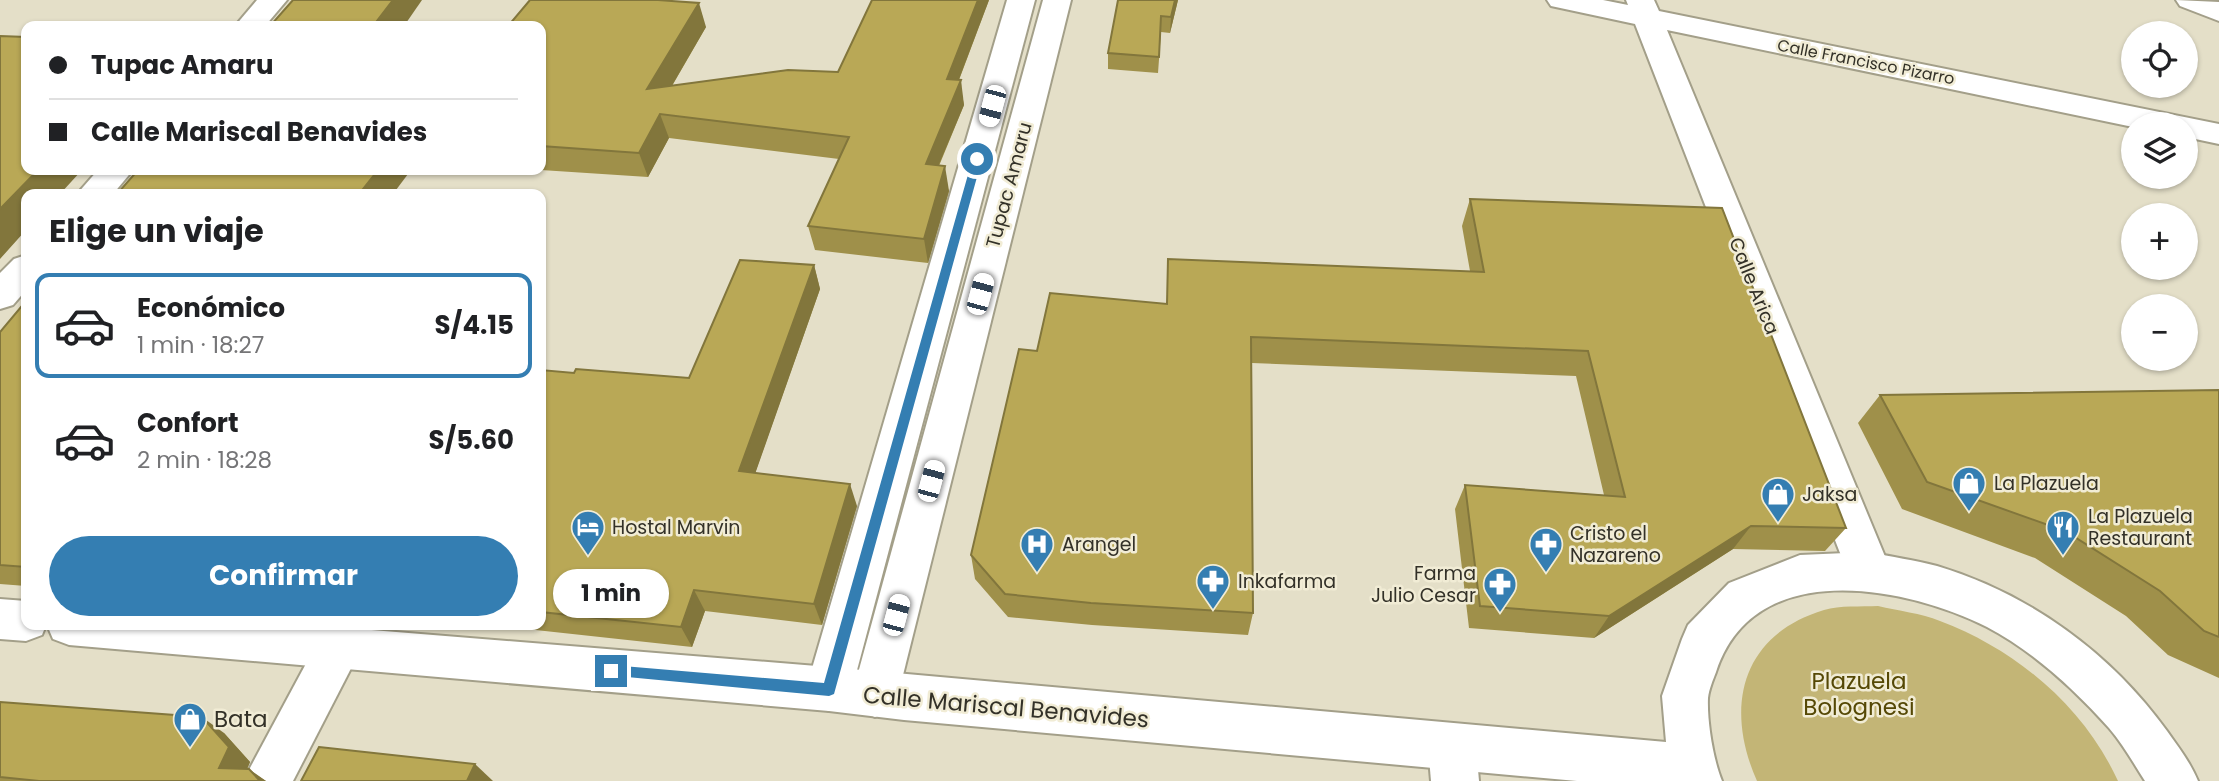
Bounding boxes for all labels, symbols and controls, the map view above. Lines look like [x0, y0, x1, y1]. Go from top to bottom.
map controls [2121, 21, 2198, 371]
button: locate [2121, 21, 2198, 98]
street label: Calle Francisco Pizarro [1775, 34, 1957, 90]
text: Tupac Amaru [91, 47, 273, 83]
car [977, 83, 1008, 129]
button: layers [2121, 112, 2198, 189]
text: Calle Mariscal Benavides [91, 114, 427, 150]
street label: Tupac Amaru [979, 119, 1039, 251]
route start [961, 143, 993, 175]
button: + [2121, 203, 2198, 280]
text: Elige un viaje [49, 208, 264, 253]
street label: Calle Arica [1722, 233, 1786, 339]
car [965, 271, 996, 317]
text: Económico [137, 290, 285, 326]
icon: car [53, 294, 116, 357]
button: − [2121, 294, 2198, 371]
text: S/4.15 [435, 307, 514, 343]
text: 1 min · 18:27 [137, 329, 264, 361]
text: Confort [137, 405, 239, 441]
icon: car [53, 409, 116, 472]
text: S/5.60 [428, 422, 514, 458]
text: 2 min · 18:28 [137, 444, 272, 476]
car [916, 458, 947, 504]
shop icon: La Plazuela [1950, 464, 1988, 513]
place label: La Plazuela [1994, 470, 2099, 497]
shop icon: Jaksa [1759, 475, 1797, 524]
place label: Jaksa [1802, 481, 1857, 508]
place label: La Plazuela Restaurant [2088, 503, 2193, 552]
hotel icon: Hostal Marvin [569, 508, 607, 557]
restaurant icon: La Plazuela Restaurant [2044, 508, 2082, 557]
place label: Hostal Marvin [612, 514, 741, 541]
place label: Cristo el Nazareno [1570, 520, 1661, 569]
hospital icon: Arangel [1018, 525, 1056, 574]
pharmacy icon: Cristo el Nazareno [1527, 525, 1565, 574]
place label: Arangel [1062, 531, 1136, 558]
button: Confirmar [49, 536, 518, 616]
place label: Farma Julio Cesar [1371, 560, 1476, 609]
pharmacy icon: Inkafarma [1194, 562, 1232, 611]
pharmacy icon: Farma Julio Cesar [1481, 565, 1519, 614]
place label: Inkafarma [1238, 568, 1336, 595]
callout: 1 min [553, 570, 669, 618]
text: 1 min [581, 577, 641, 609]
car [881, 592, 912, 638]
route end [595, 655, 627, 687]
park label: Plazuela Bolognesi [1803, 665, 1915, 723]
street label: Calle Mariscal Benavides [862, 679, 1150, 735]
shop icon: Bata [171, 700, 209, 749]
place label: Bata [214, 703, 268, 735]

